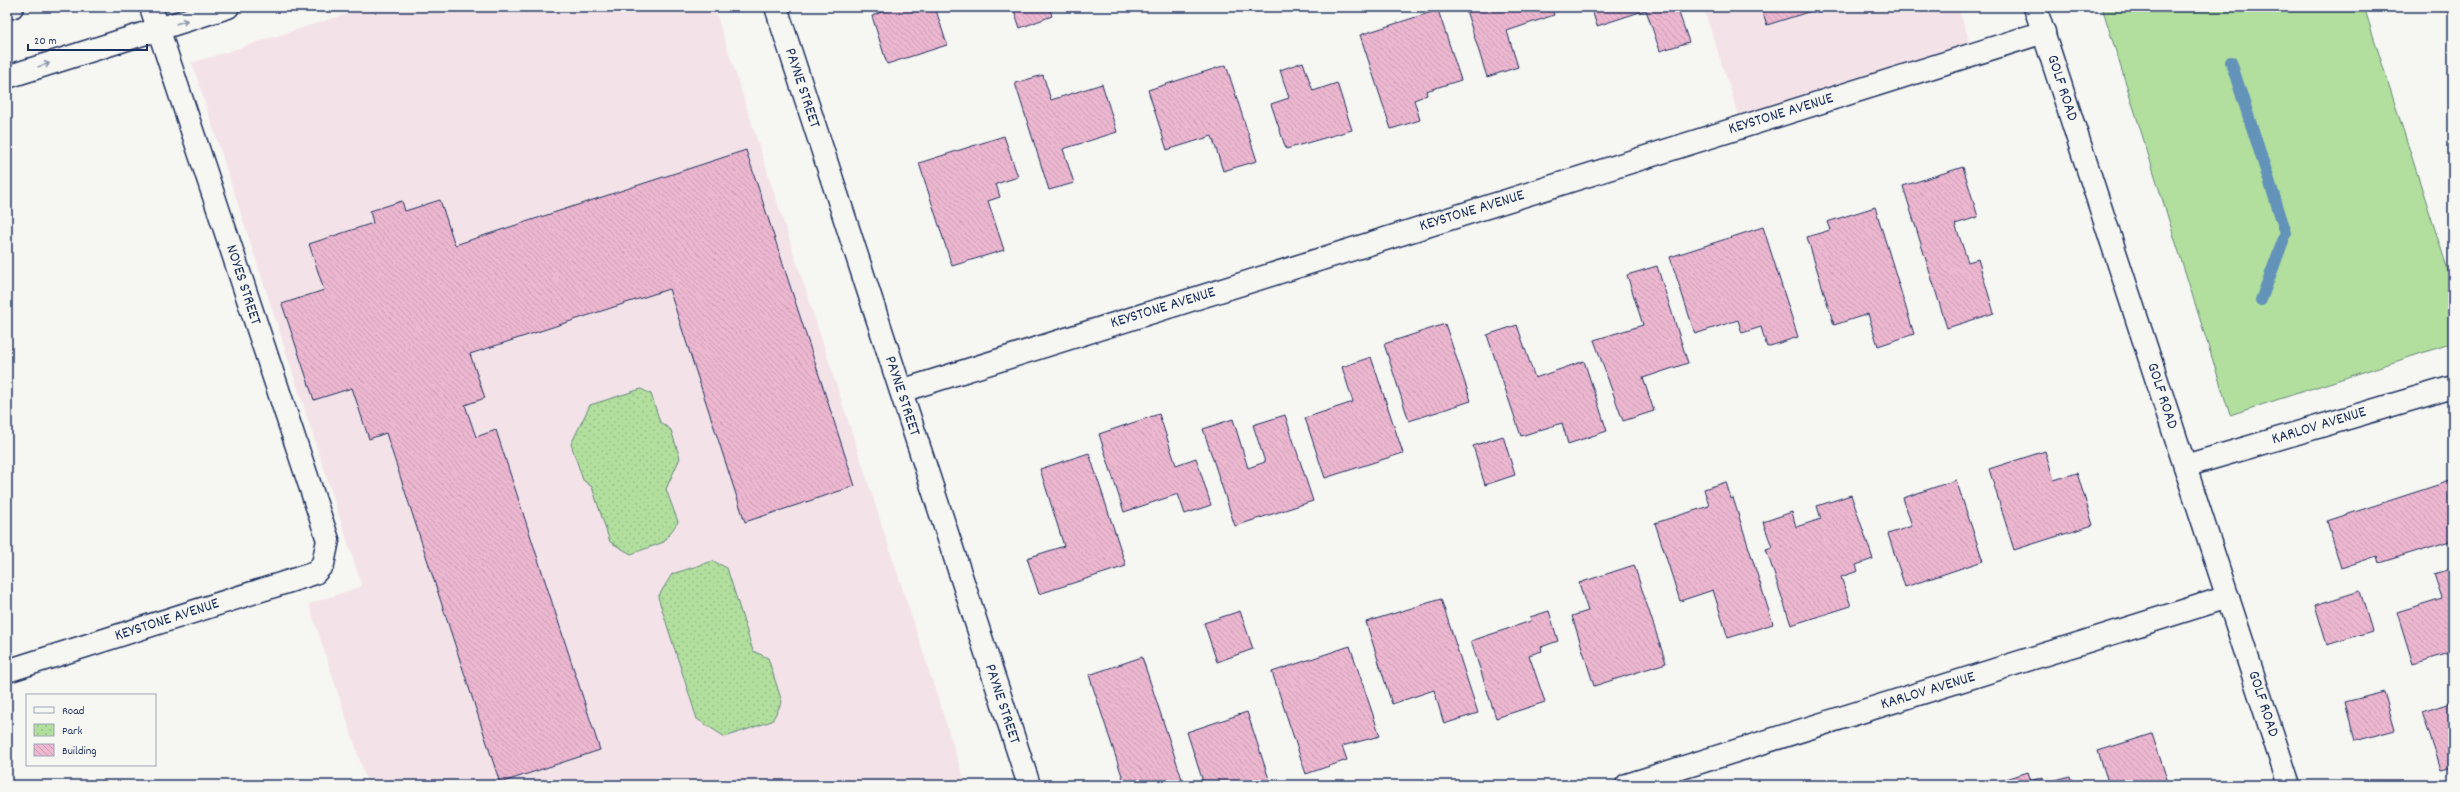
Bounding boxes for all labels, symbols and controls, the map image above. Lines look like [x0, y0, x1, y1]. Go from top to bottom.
one-way arrow [175, 18, 188, 25]
scale bar [28, 26, 147, 52]
text: 20 m [34, 33, 57, 50]
street label: PAYNE STREET [778, 45, 826, 132]
street label: GOLF ROAD [2040, 52, 2084, 124]
one-way arrow [38, 61, 51, 68]
street label: KEYSTONE AVENUE [1726, 87, 1837, 141]
street label: KEYSTONE AVENUE [1417, 184, 1528, 238]
street label: NOYES STREET [219, 242, 267, 329]
street label: KEYSTONE AVENUE [1108, 281, 1219, 335]
street label: PAYNE STREET [878, 353, 926, 440]
street label: GOLF ROAD [2140, 360, 2184, 432]
street label: KARLOV AVENUE [2269, 401, 2370, 451]
street label: KEYSTONE AVENUE [112, 592, 223, 648]
street label: PAYNE STREET [978, 661, 1026, 748]
street label: KARLOV AVENUE [1878, 666, 1979, 716]
street label: GOLF ROAD [2241, 668, 2285, 740]
legend [26, 694, 156, 766]
text: Road [62, 703, 84, 720]
text: Park [62, 723, 83, 740]
text: Building [62, 743, 97, 760]

